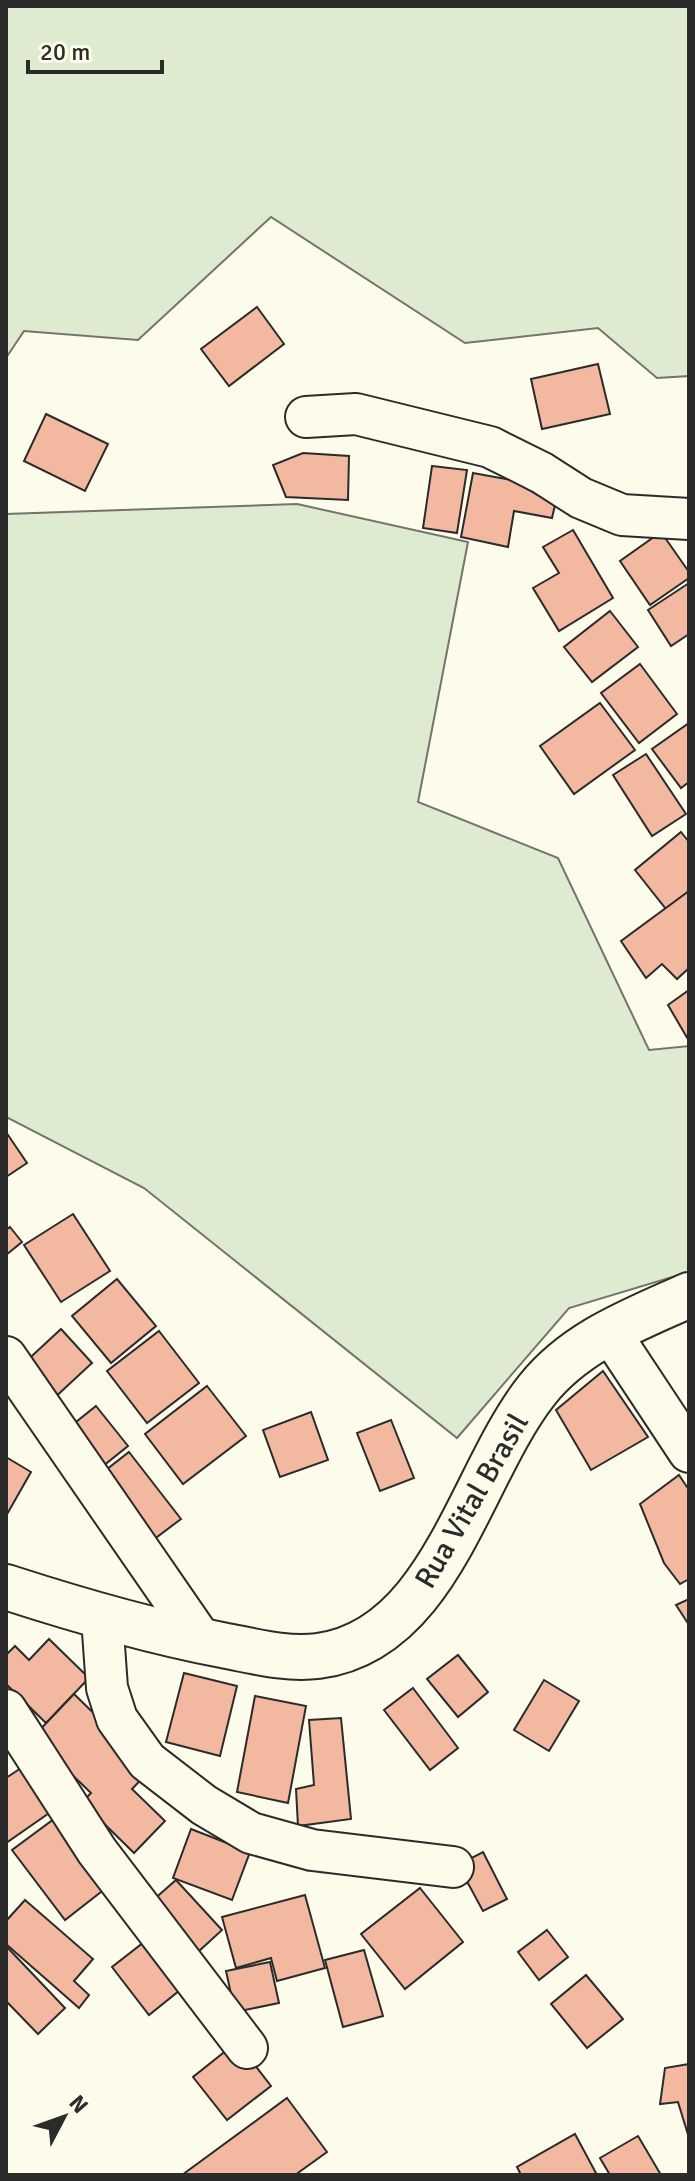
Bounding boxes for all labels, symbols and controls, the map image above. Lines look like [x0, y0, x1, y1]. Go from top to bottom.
scale bar [28, 24, 162, 74]
text: 20 m [40, 37, 90, 67]
street label: Rua Vital Brasil [407, 1407, 537, 1595]
north arrow [24, 2077, 104, 2157]
text: N [64, 2090, 94, 2119]

